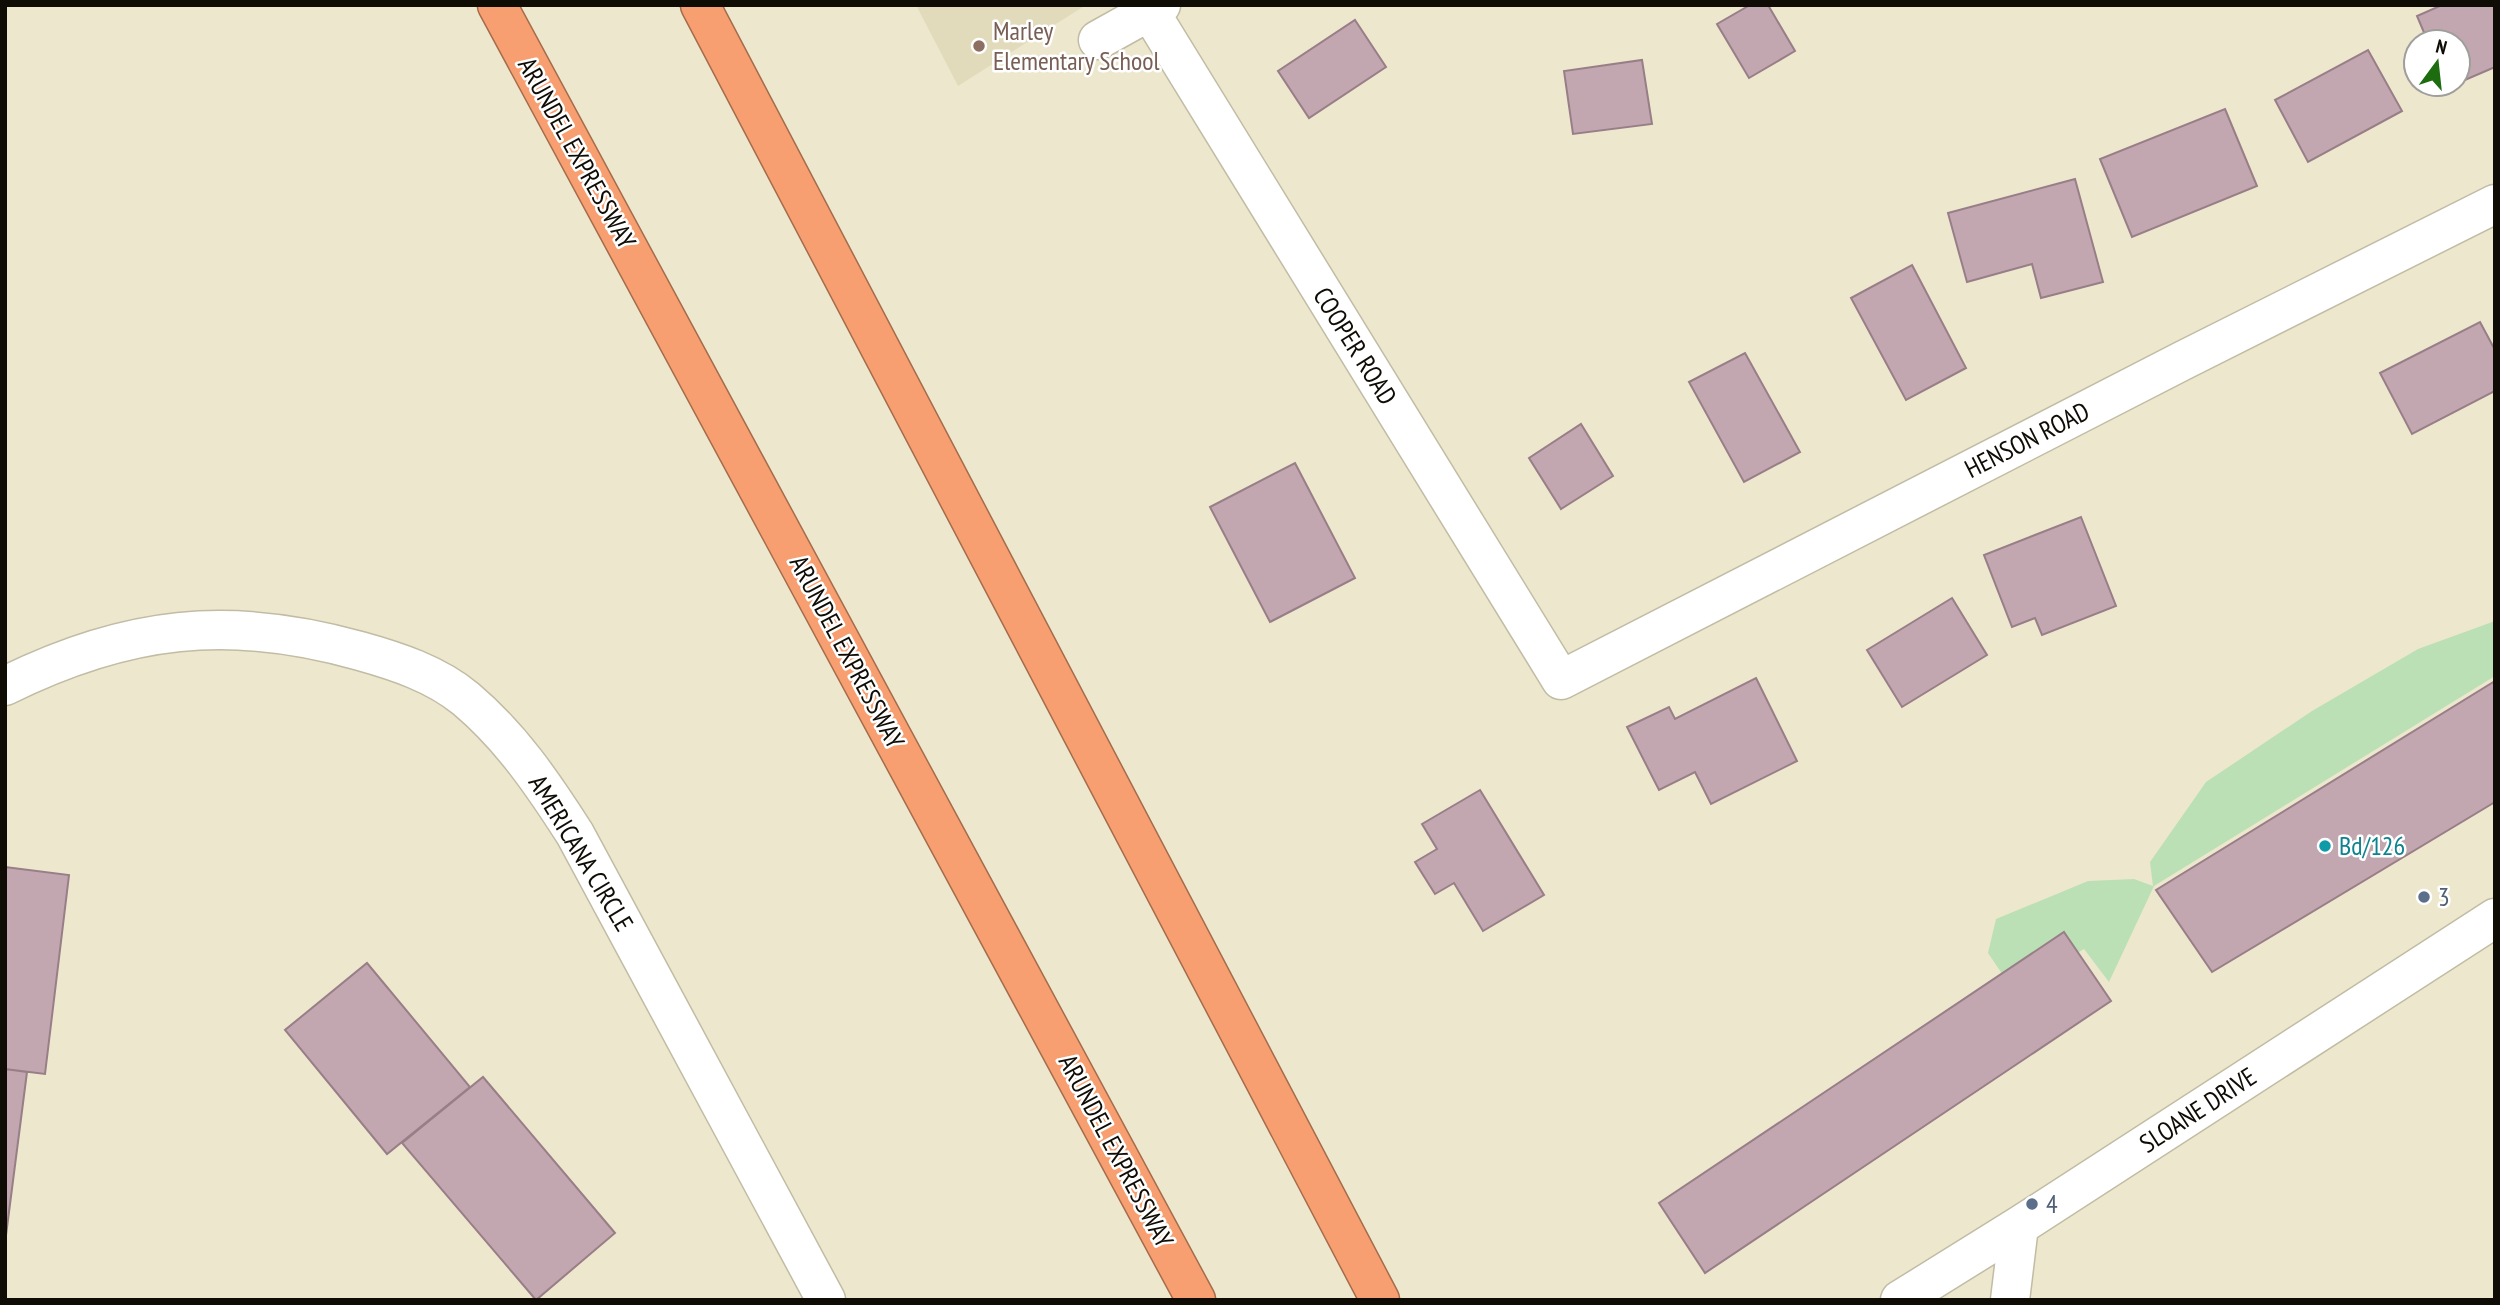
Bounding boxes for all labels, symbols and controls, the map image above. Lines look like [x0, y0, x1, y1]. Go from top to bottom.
place label: Marley Elementary School [993, 14, 1160, 77]
north arrow [2402, 28, 2472, 98]
text: N [2433, 34, 2449, 59]
marker: Marley Elementary School [971, 38, 987, 54]
street label: ARUNDEL EXPRESSWAY [511, 51, 644, 254]
street label: COOPER ROAD [1306, 281, 1404, 411]
street label: HENSON ROAD [1959, 394, 2095, 485]
street label: ARUNDEL EXPRESSWAY [783, 550, 912, 754]
street label: AMERICANA CIRCLE [522, 769, 641, 937]
place label: Bd/126 [2339, 829, 2405, 862]
marker: Bd/126 [2317, 838, 2333, 854]
place label: 3 [2438, 880, 2450, 913]
marker: 3 [2416, 889, 2432, 905]
street label: ARUNDEL EXPRESSWAY [1052, 1049, 1181, 1253]
street label: SLOANE DRIVE [2133, 1060, 2262, 1160]
place label: 4 [2046, 1187, 2058, 1220]
marker: 4 [2024, 1196, 2040, 1212]

